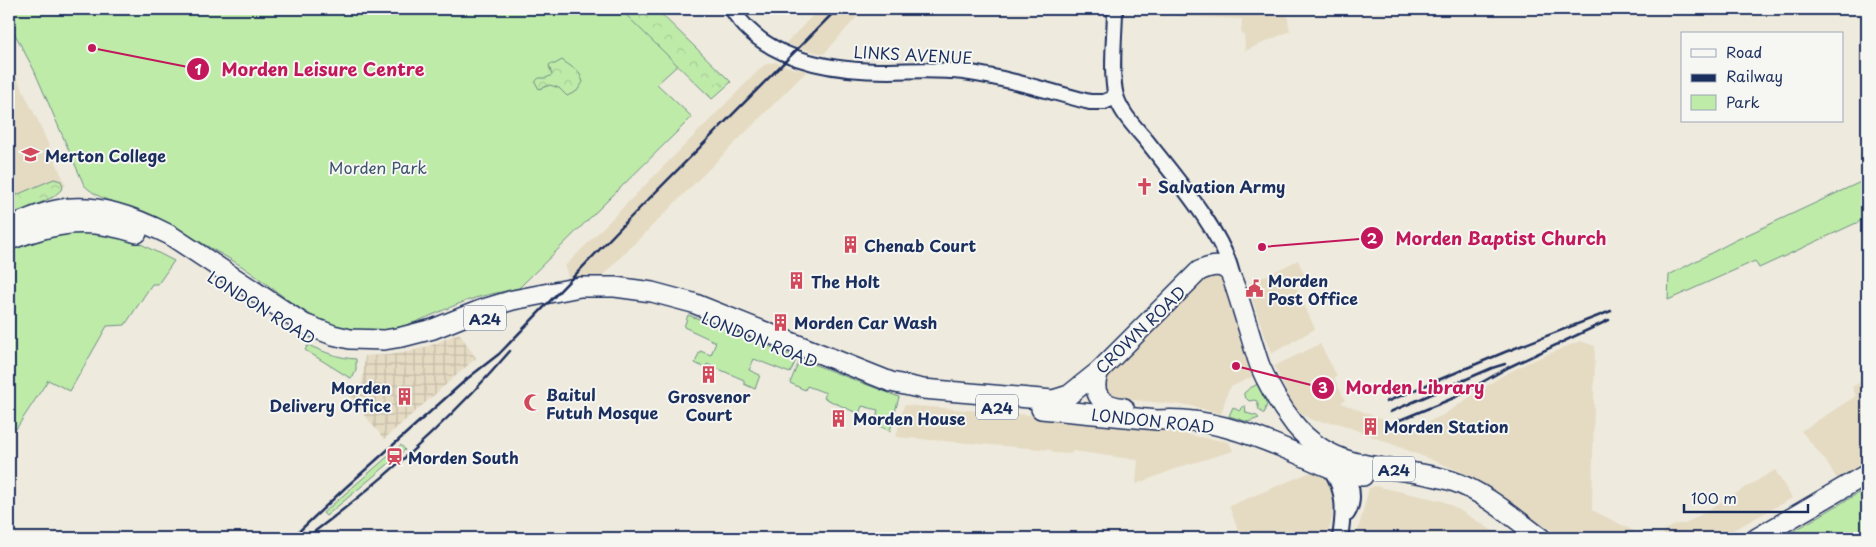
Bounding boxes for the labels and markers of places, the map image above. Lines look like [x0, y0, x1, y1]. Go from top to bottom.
callout: Morden Leisure Centre [185, 53, 435, 86]
place label: Merton College [45, 143, 166, 167]
school or university icon: Merton College [21, 145, 41, 165]
place label: Salvation Army [1158, 174, 1285, 198]
church icon: Salvation Army [1134, 176, 1154, 196]
callout: Morden Baptist Church [1360, 222, 1617, 255]
place label: Chenab Court [864, 233, 977, 257]
building icon: Chenab Court [840, 235, 860, 255]
place label: Morden Post Office [1268, 268, 1358, 310]
place label: The Holt [811, 269, 880, 293]
building icon: The Holt [787, 271, 807, 291]
public building icon: Morden Post Office [1244, 279, 1264, 299]
place label: Morden Car Wash [794, 310, 937, 334]
building icon: Morden Car Wash [770, 312, 790, 332]
building icon: Grosvenor Court [699, 364, 719, 384]
callout: Morden Library [1310, 371, 1495, 404]
place label: Morden Delivery Office [270, 375, 391, 417]
place label: Baitul Futuh Mosque [546, 382, 659, 424]
place label: Grosvenor Court [667, 384, 751, 426]
building icon: Morden Delivery Office [395, 386, 415, 406]
mosque icon: Baitul Futuh Mosque [522, 393, 542, 413]
place label: Morden House [853, 406, 966, 430]
building icon: Morden House [829, 408, 849, 428]
place label: Morden Station [1384, 414, 1509, 438]
building icon: Morden Station [1360, 416, 1380, 436]
place label: Morden South [408, 445, 519, 469]
station icon: Morden South [384, 447, 404, 467]

